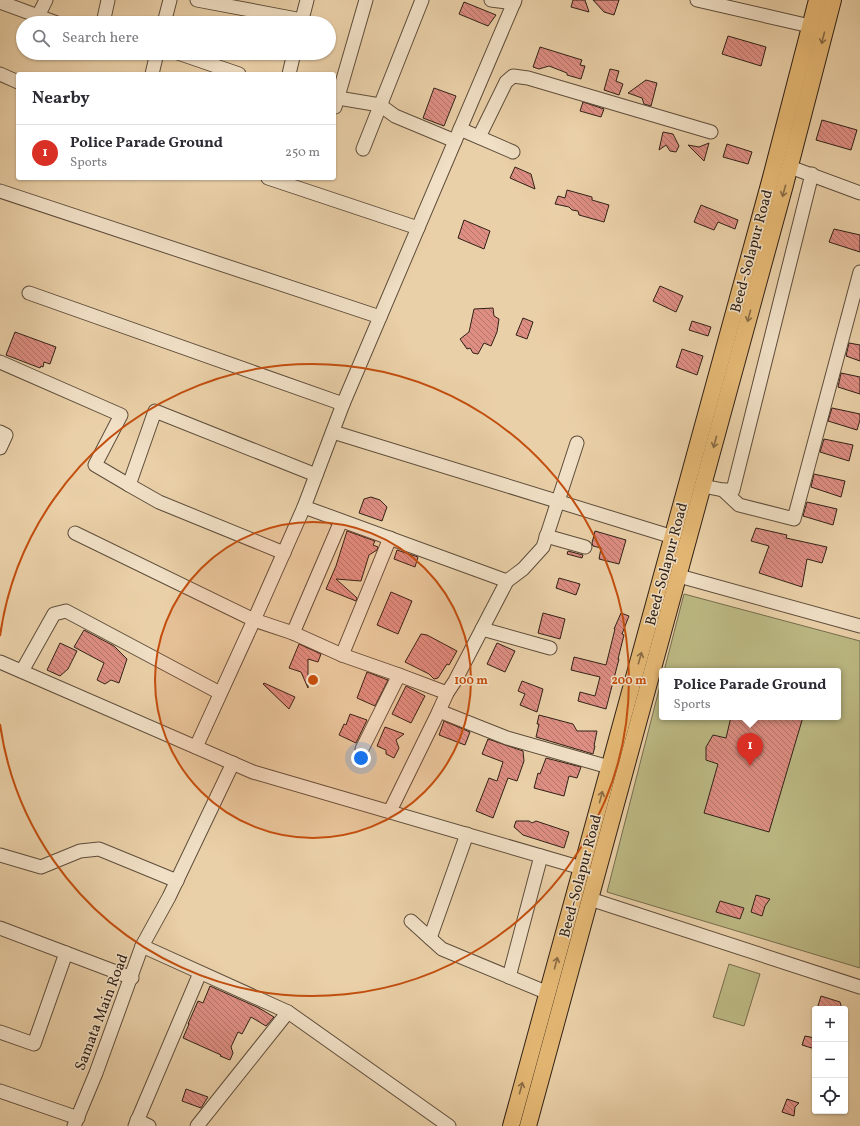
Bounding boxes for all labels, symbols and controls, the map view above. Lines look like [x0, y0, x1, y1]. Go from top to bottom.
search box [16, 16, 336, 60]
icon: search [30, 27, 52, 49]
text: Search here [62, 28, 139, 49]
one-way arrow [819, 31, 826, 44]
text: Nearby [32, 87, 90, 110]
text: Police Parade Ground [70, 133, 223, 154]
text: 1 [42, 144, 48, 162]
text: 250 m [285, 144, 320, 162]
text: Sports [70, 154, 107, 172]
one-way arrow [779, 184, 787, 197]
street label: Beed-Solapur Road [726, 188, 779, 315]
one-way arrow [745, 309, 753, 322]
one-way arrow [711, 435, 719, 448]
street label: Beed-Solapur Road [641, 501, 694, 628]
one-way arrow [637, 652, 644, 665]
popup [659, 668, 841, 720]
centre of rings [306, 673, 320, 687]
text: 100 m [454, 673, 488, 689]
text: 200 m [611, 673, 647, 689]
text: Police Parade Ground [674, 675, 826, 696]
text: Sports [674, 696, 711, 714]
pin: 1 [737, 733, 763, 766]
your location [351, 748, 371, 768]
one-way arrow [598, 791, 605, 804]
street label: Beed-Solapur Road [555, 813, 608, 940]
street label: Samata Main Road [70, 951, 134, 1074]
one-way arrow [553, 957, 560, 970]
map controls [812, 1006, 848, 1114]
button: + [812, 1006, 848, 1042]
button: − [812, 1042, 848, 1078]
button: locate [812, 1078, 848, 1114]
one-way arrow [518, 1082, 526, 1095]

